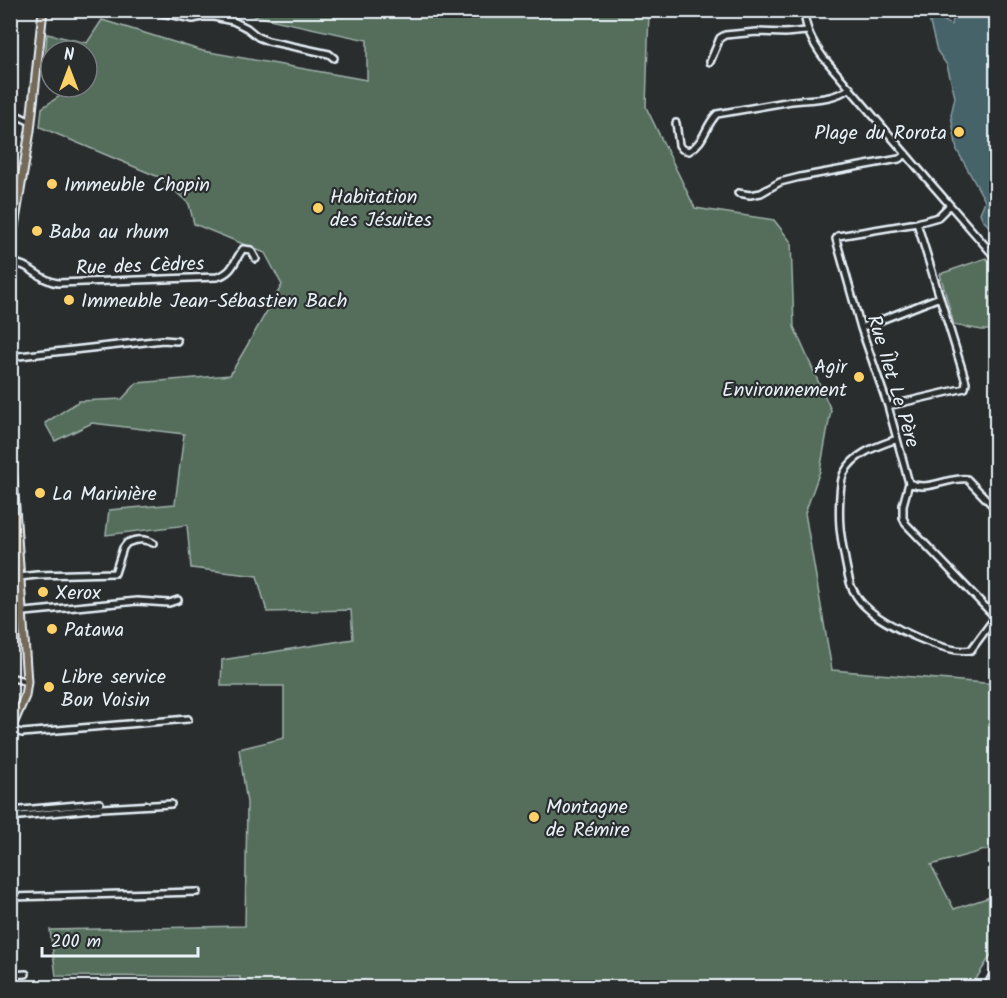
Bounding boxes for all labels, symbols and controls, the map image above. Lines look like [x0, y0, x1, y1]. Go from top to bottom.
north arrow [39, 39, 99, 99]
text: N [64, 43, 74, 68]
place label: Plage du Rorota [814, 118, 947, 150]
marker: Plage du Rorota [952, 125, 966, 139]
place label: Immeuble Chopin [64, 170, 210, 202]
marker: Immeuble Chopin [45, 177, 59, 191]
place label: Habitation des Jésuites [330, 182, 432, 237]
marker: Habitation des Jésuites [311, 201, 325, 215]
place label: Baba au rhum [49, 217, 169, 249]
marker: Baba au rhum [30, 224, 44, 238]
street label: Rue des Cèdres [75, 249, 205, 285]
place label: Immeuble Jean-Sébastien Bach [81, 286, 347, 318]
marker: Immeuble Jean-Sébastien Bach [62, 293, 76, 307]
street label: Rue Îlet Le Père [857, 311, 927, 452]
place label: Agir Environnement [722, 352, 848, 407]
marker: Agir Environnement [852, 370, 866, 384]
place label: La Marinière [52, 479, 157, 511]
marker: La Marinière [33, 486, 47, 500]
place label: Xerox [55, 578, 101, 610]
marker: Xerox [36, 585, 50, 599]
place label: Patawa [64, 615, 124, 647]
marker: Patawa [45, 622, 59, 636]
place label: Libre service Bon Voisin [61, 662, 166, 717]
marker: Libre service Bon Voisin [42, 680, 56, 694]
place label: Montagne de Rémire [546, 792, 630, 847]
marker: Montagne de Rémire [527, 810, 541, 824]
scale bar [42, 920, 198, 958]
text: 200 m [51, 928, 101, 957]

